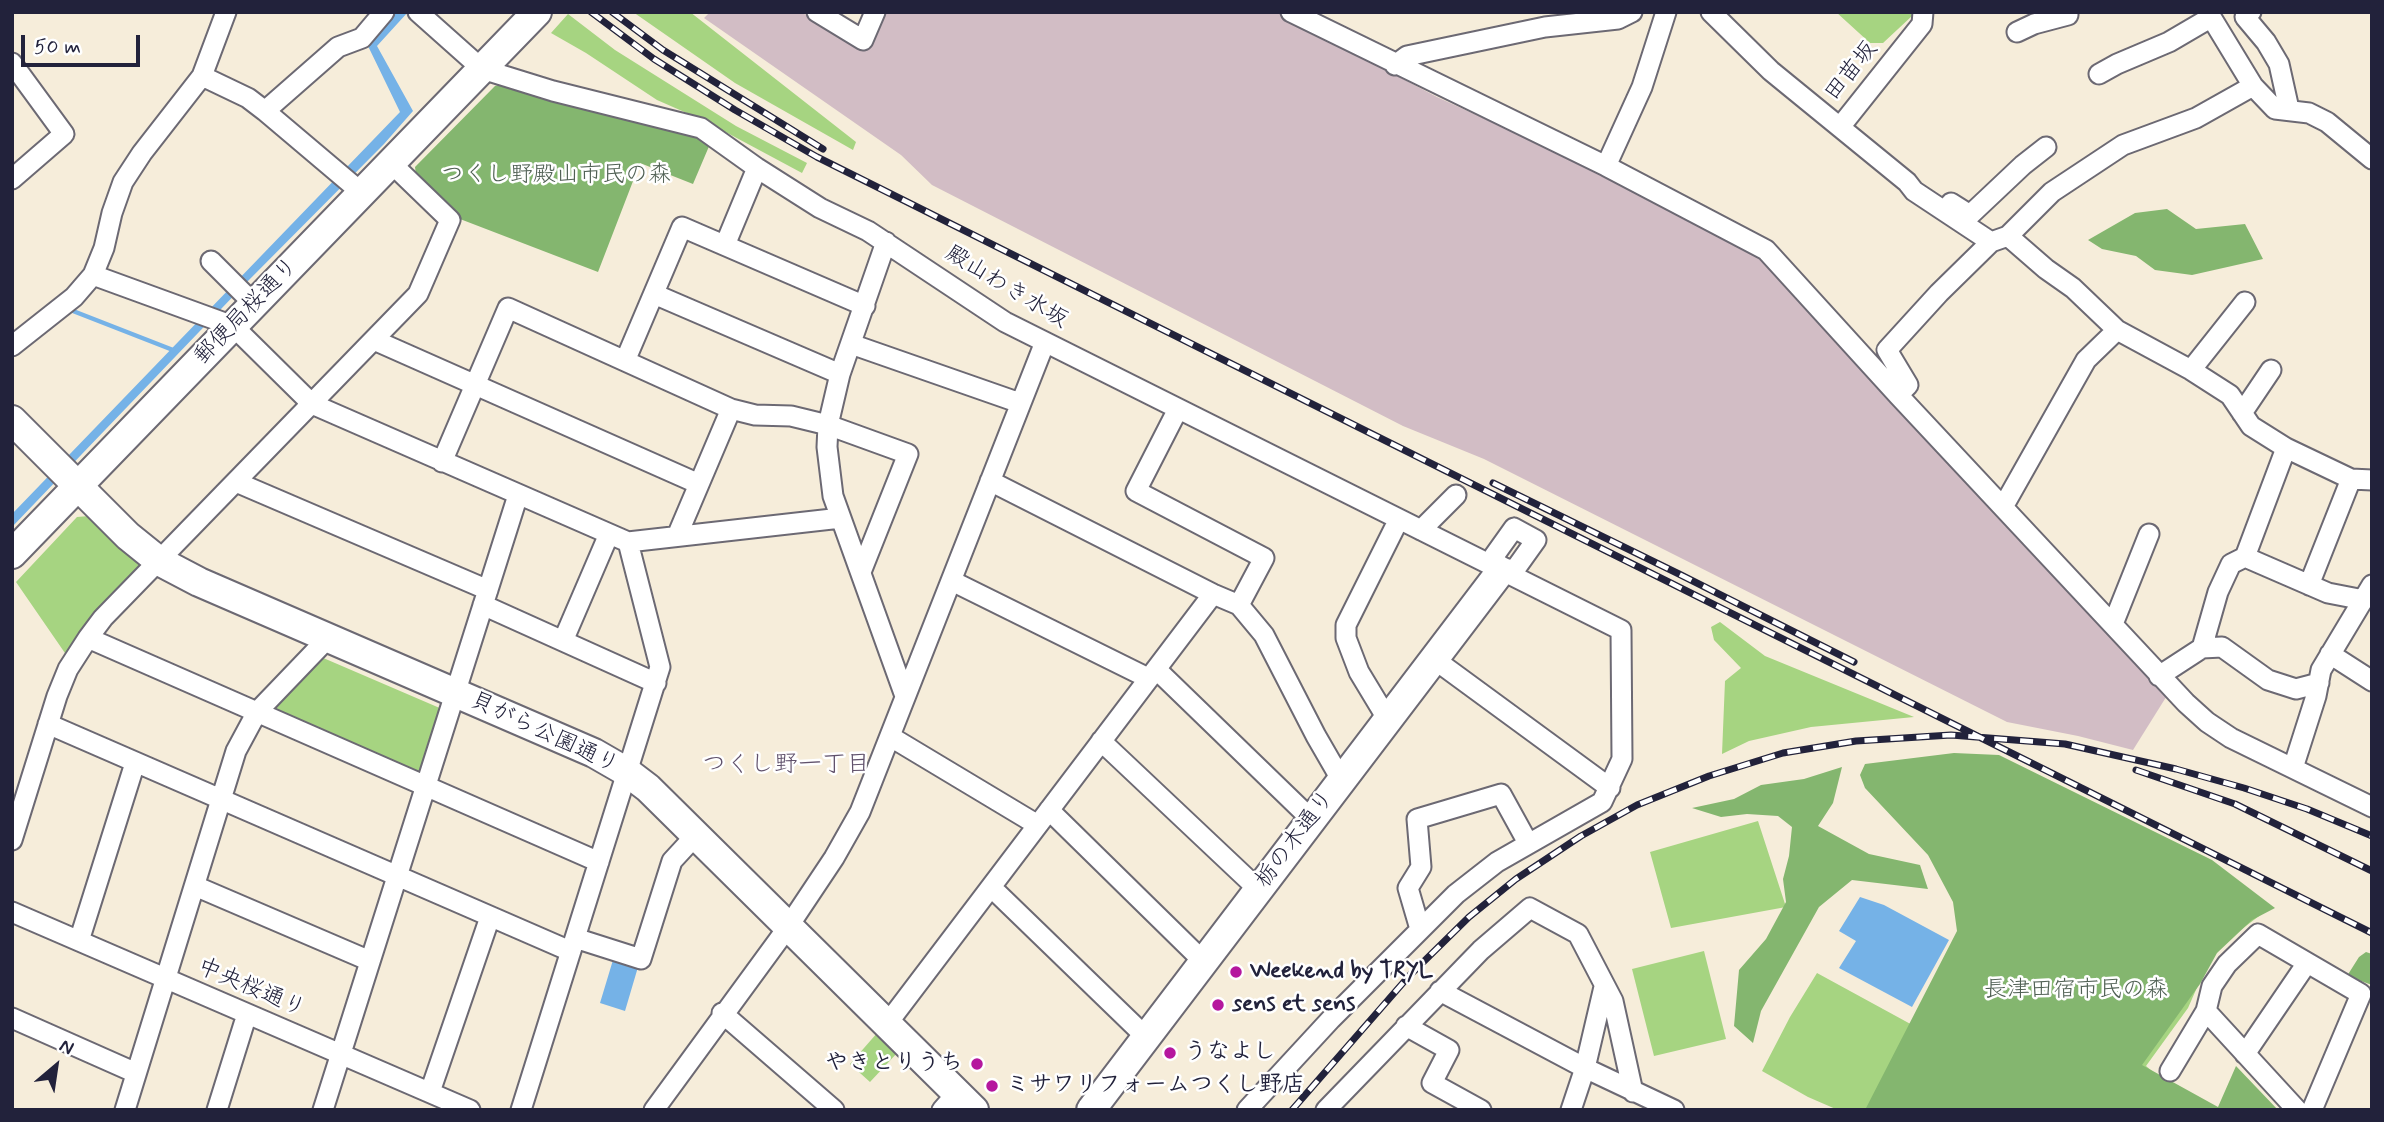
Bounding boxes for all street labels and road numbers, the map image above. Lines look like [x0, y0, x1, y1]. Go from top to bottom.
street label: 田苗坂 [1820, 37, 1884, 107]
street label: 殿山わき水坂 [940, 241, 1072, 335]
street label: 郵便局桜通り [189, 253, 305, 371]
street label: 貝がら公園通り [465, 687, 623, 781]
street label: 栃の木通り [1250, 786, 1342, 894]
street label: 中央桜通り [193, 954, 309, 1024]

